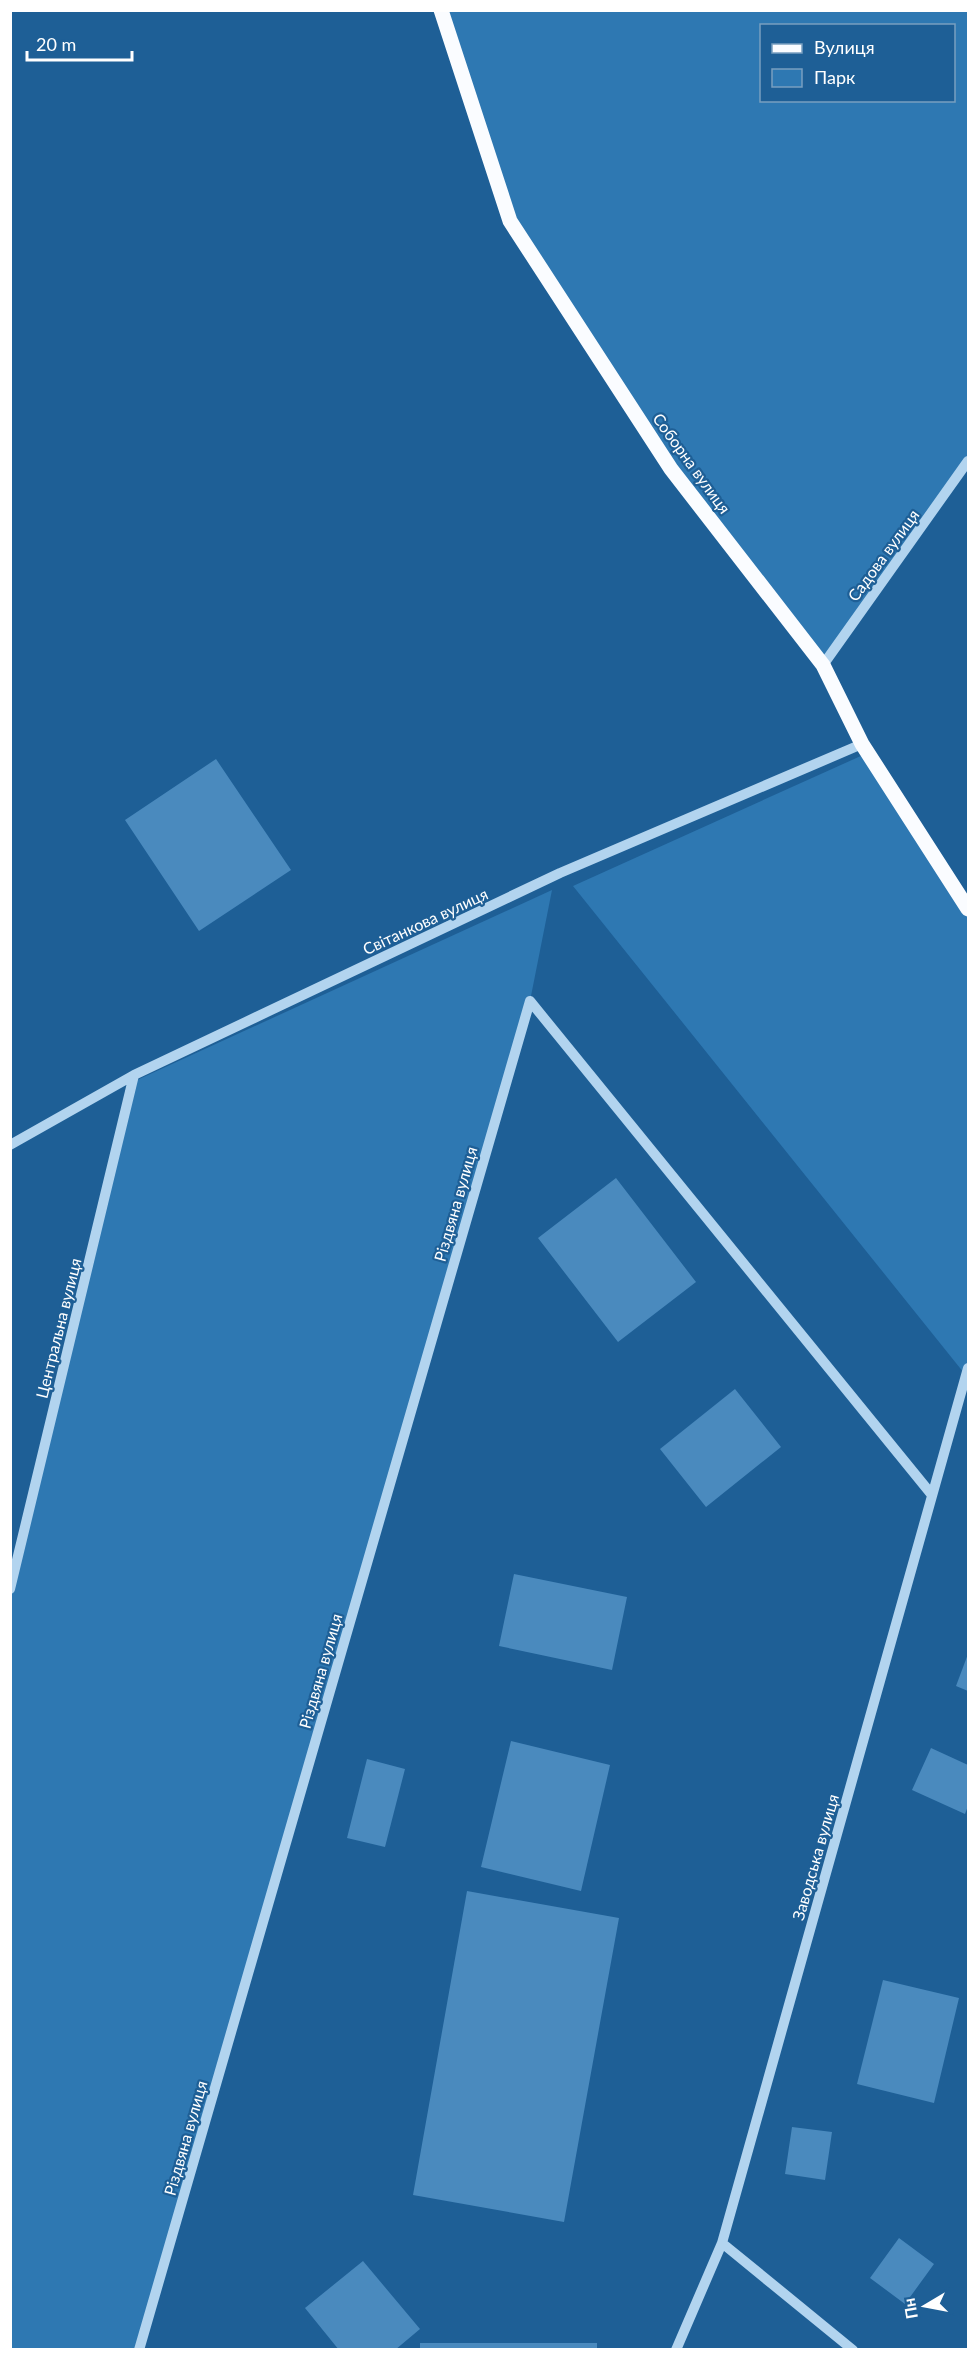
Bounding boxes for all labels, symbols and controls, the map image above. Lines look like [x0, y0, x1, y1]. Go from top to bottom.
scale bar [27, 24, 132, 62]
legend [760, 24, 955, 102]
text: 20 m [36, 33, 76, 55]
text: Вулиця [814, 36, 875, 58]
text: Парк [814, 66, 856, 88]
street label: Соборна вулиця [649, 409, 735, 517]
street label: Садова вулиця [843, 505, 923, 605]
street label: Світанкова вулиця [359, 884, 491, 958]
street label: Різдвяна вулиця [430, 1144, 480, 1264]
street label: Центральна вулиця [31, 1256, 85, 1400]
street label: Різдвяна вулиця [295, 1611, 345, 1731]
street label: Заводська вулиця [788, 1792, 842, 1922]
street label: Різдвяна вулиця [160, 2078, 210, 2198]
north arrow [895, 2276, 955, 2336]
text: Пн [899, 2297, 921, 2321]

